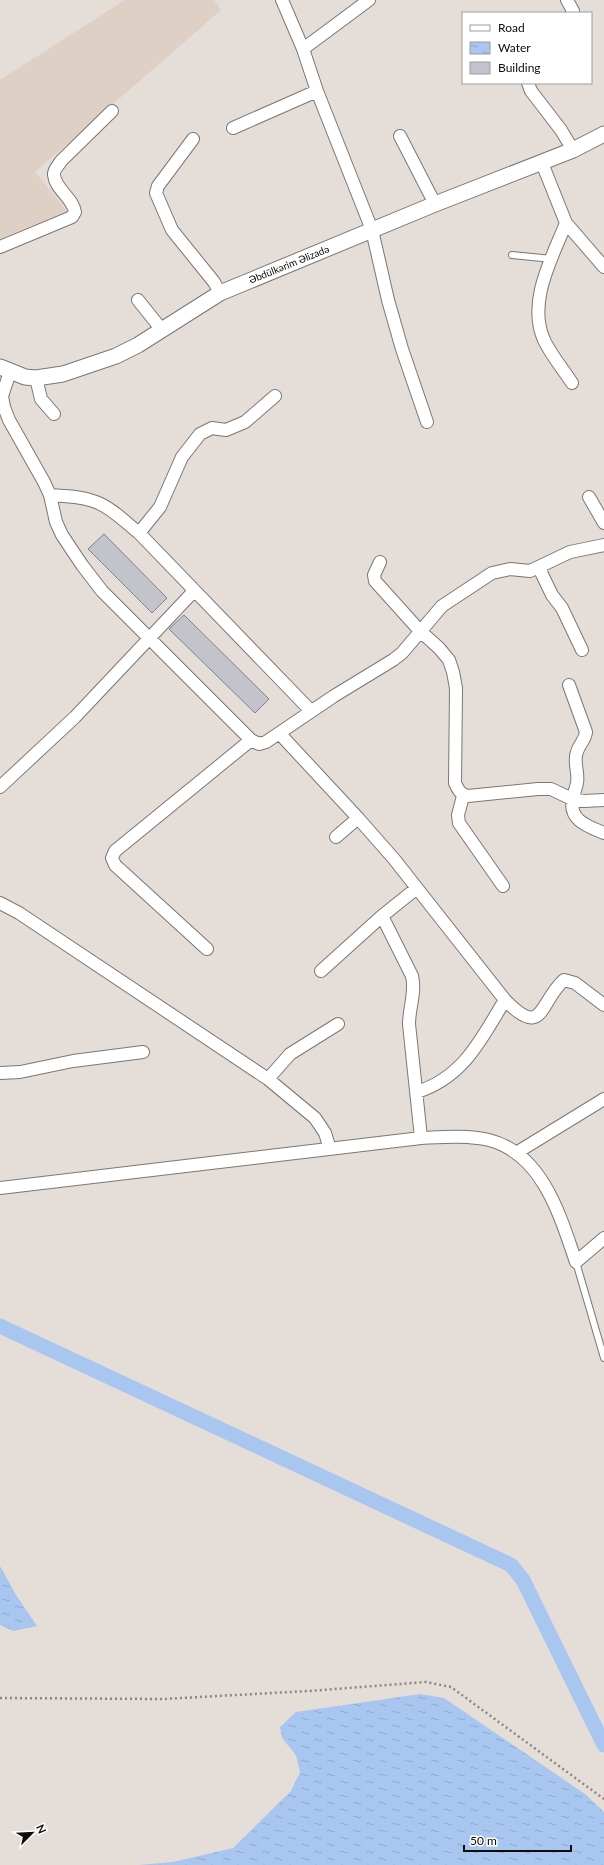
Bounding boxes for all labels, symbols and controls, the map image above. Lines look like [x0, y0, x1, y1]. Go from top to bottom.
legend [462, 12, 592, 84]
text: Road [498, 20, 525, 35]
text: Water [498, 40, 531, 55]
text: Building [498, 60, 541, 75]
street label: Əbdülkərim Əlizadə [247, 242, 331, 286]
north arrow [12, 1813, 52, 1853]
text: N [34, 1822, 49, 1835]
scale bar [464, 1827, 571, 1853]
text: 50 m [470, 1833, 497, 1848]

